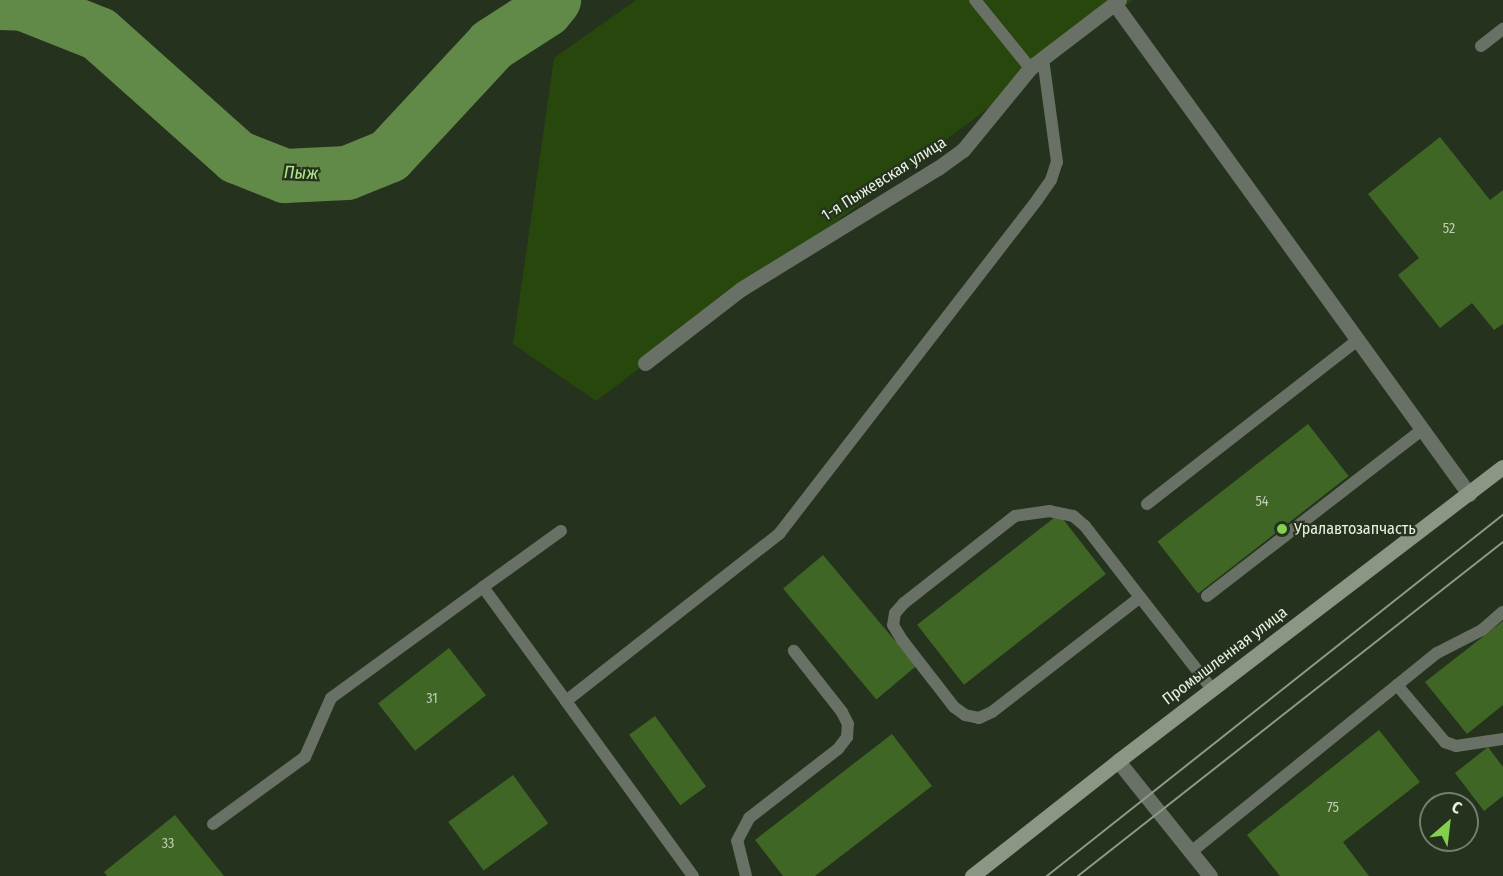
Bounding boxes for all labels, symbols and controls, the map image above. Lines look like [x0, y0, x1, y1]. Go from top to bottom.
street label: 1-я Пыжевская улица [818, 133, 950, 225]
water label: Пыж [283, 162, 319, 184]
house number: 52 [1443, 221, 1455, 237]
house number: 54 [1255, 494, 1269, 510]
place label: Уралавтозапчасть [1294, 519, 1416, 539]
marker: Уралавтозапчасть [1275, 522, 1289, 536]
street label: Промышленная улица [1159, 603, 1291, 709]
house number: 31 [426, 691, 438, 707]
north arrow [1419, 792, 1479, 852]
text: С [1449, 797, 1465, 818]
house number: 75 [1327, 800, 1339, 816]
house number: 33 [162, 836, 174, 852]

